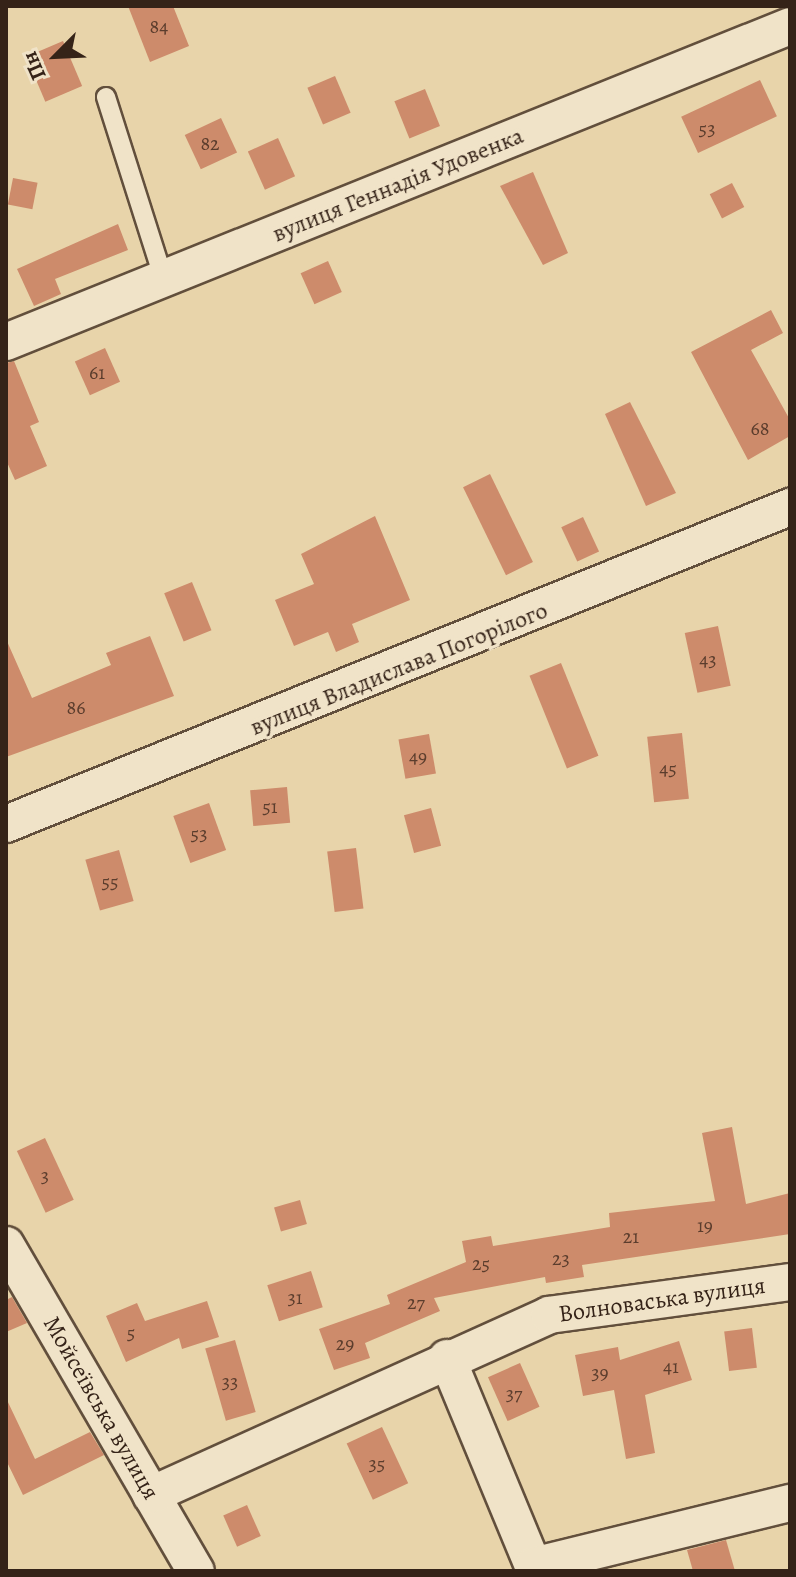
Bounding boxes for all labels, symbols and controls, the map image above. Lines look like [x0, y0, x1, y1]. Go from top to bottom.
house number: 84 [150, 14, 168, 38]
north arrow [16, 16, 96, 96]
text: Пн [15, 47, 54, 85]
house number: 53 [699, 116, 715, 140]
street label: вулиця Геннадія Удовенка [268, 121, 528, 249]
house number: 82 [200, 131, 220, 155]
house number: 61 [89, 360, 105, 384]
house number: 68 [751, 416, 769, 440]
street label: вулиця Владислава Погорілого [246, 596, 552, 742]
house number: 43 [699, 647, 717, 671]
house number: 86 [67, 695, 85, 719]
house number: 49 [409, 744, 427, 768]
house number: 45 [659, 756, 677, 780]
house number: 51 [262, 794, 278, 818]
house number: 53 [191, 821, 207, 845]
house number: 55 [101, 869, 119, 893]
house number: 3 [41, 1163, 49, 1187]
house number: 19 [697, 1213, 713, 1237]
house number: 21 [623, 1224, 639, 1248]
house number: 23 [552, 1246, 570, 1270]
house number: 25 [472, 1251, 490, 1275]
street label: Волноваська вулиця [557, 1271, 767, 1329]
house number: 31 [287, 1285, 303, 1309]
house number: 27 [407, 1290, 425, 1314]
street label: Мойсеївська вулиця [37, 1311, 165, 1505]
house number: 5 [127, 1320, 135, 1344]
house number: 29 [336, 1331, 354, 1355]
house number: 41 [663, 1354, 679, 1378]
house number: 39 [591, 1360, 609, 1384]
house number: 33 [222, 1369, 238, 1393]
house number: 37 [506, 1381, 522, 1405]
house number: 35 [369, 1451, 385, 1475]

